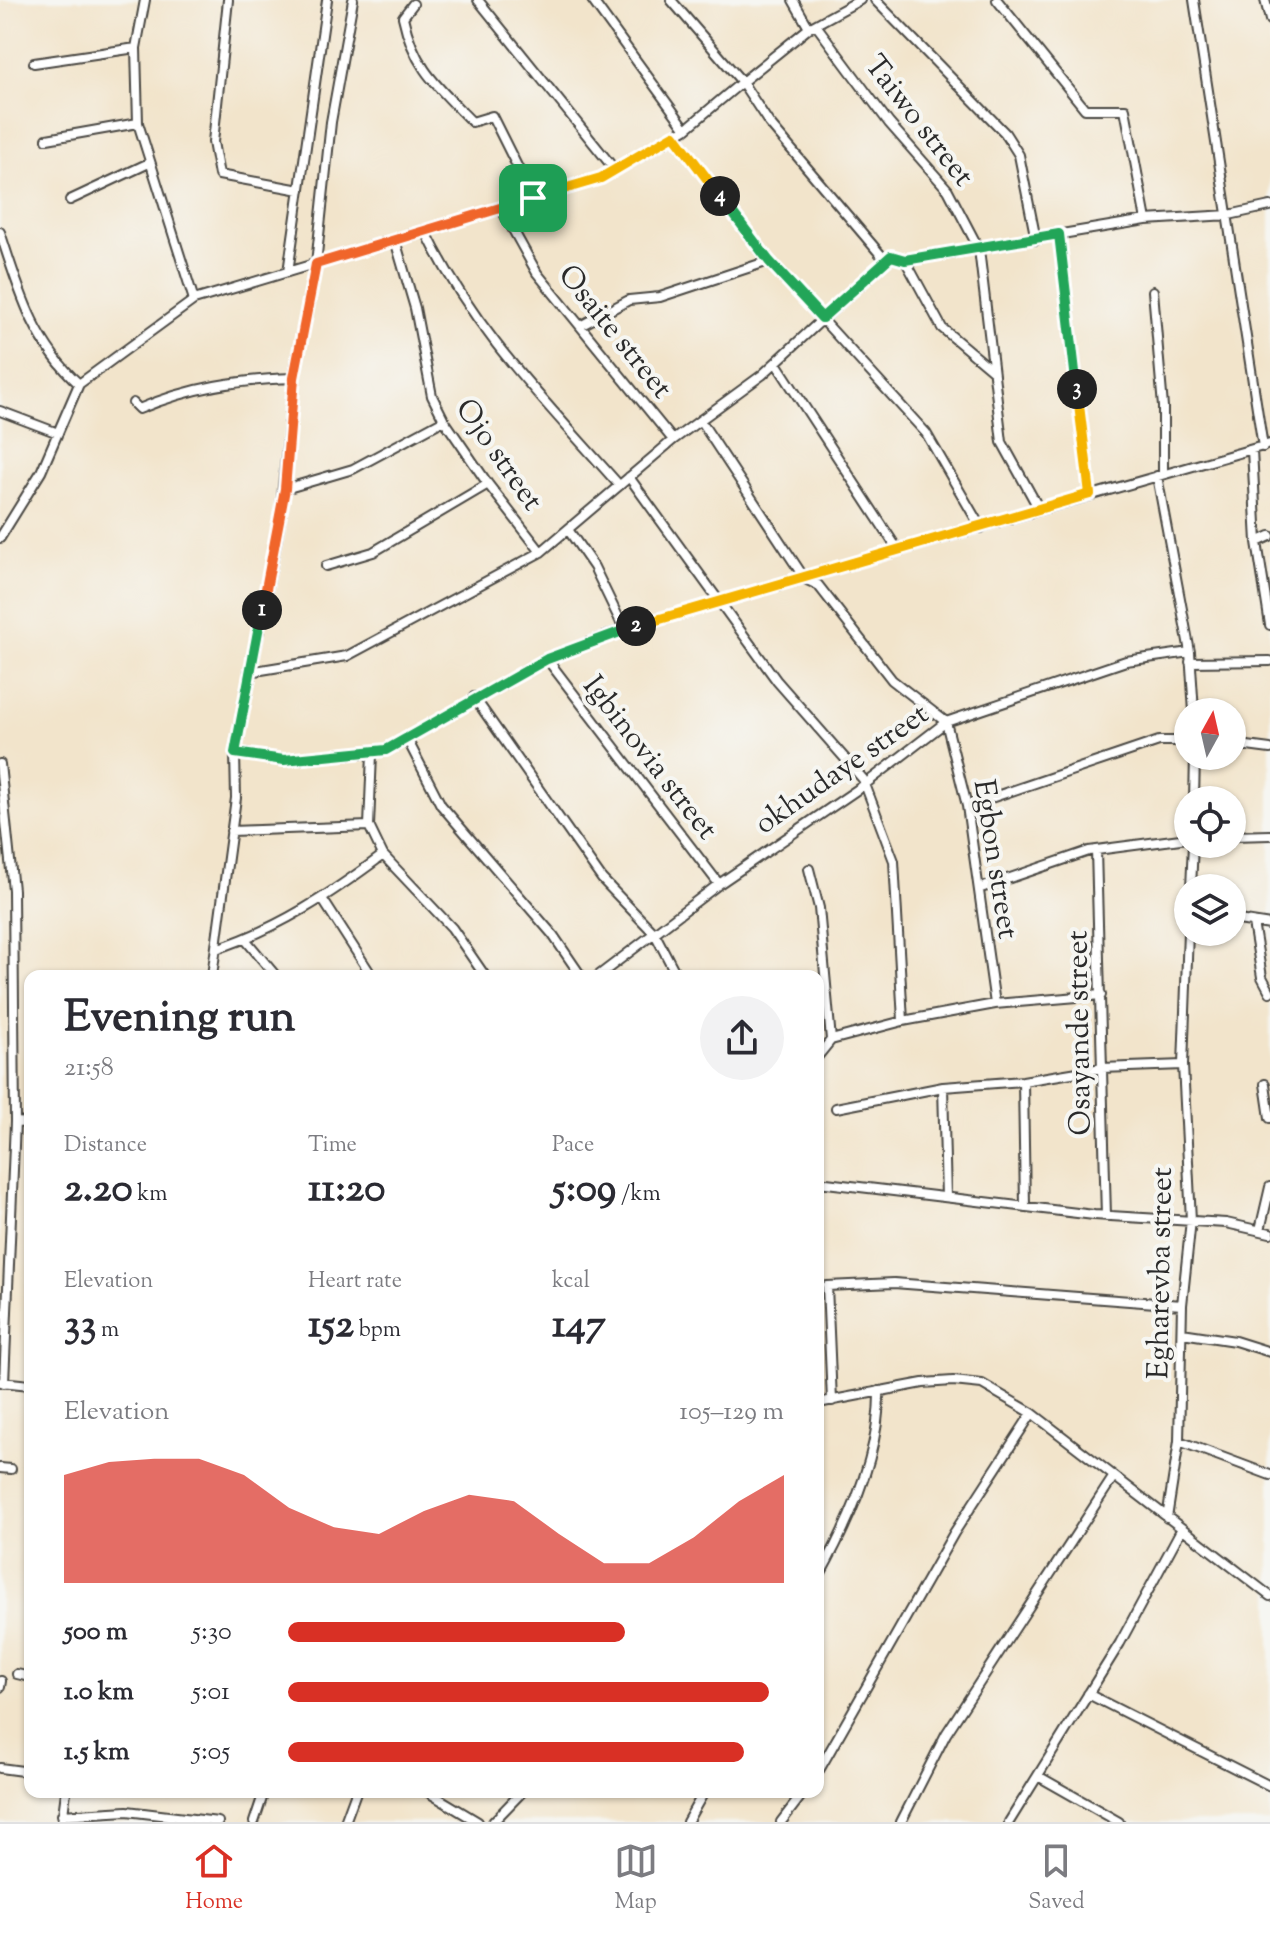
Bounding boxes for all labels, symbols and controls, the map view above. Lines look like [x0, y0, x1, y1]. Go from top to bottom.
street label: Taiwo street [853, 47, 983, 196]
pin [499, 164, 567, 232]
icon: arrive [511, 176, 555, 220]
pin: 4 [700, 176, 740, 216]
text: 4 [714, 180, 726, 212]
street label: Osaite street [547, 256, 682, 409]
pin: 3 [1057, 369, 1097, 409]
text: 3 [1073, 373, 1081, 405]
street label: Ojo street [444, 391, 552, 520]
pin: 1 [242, 590, 282, 630]
text: 1 [258, 594, 266, 626]
pin: 2 [616, 606, 656, 646]
text: 2 [631, 610, 641, 642]
street label: Igbinovia street [571, 667, 727, 850]
street label: okhudaye street [747, 694, 938, 846]
north arrow [1174, 698, 1246, 770]
map controls [1174, 698, 1246, 946]
street label: Egbon street [961, 777, 1028, 942]
button: locate [1174, 786, 1246, 858]
button: layers [1174, 874, 1246, 946]
street label: Osayande street [1057, 930, 1104, 1136]
text: Evening run [64, 988, 296, 1051]
button: share [700, 996, 784, 1080]
text: 21:58 [64, 1050, 114, 1087]
text: Distance [64, 1130, 147, 1162]
text: Time [308, 1130, 357, 1162]
text: Pace [552, 1130, 594, 1162]
text: 2.20 [64, 1162, 133, 1219]
text: 11:20 [308, 1162, 385, 1219]
text: 5:09 [552, 1162, 616, 1219]
street label: Egharevba street [1138, 1167, 1185, 1379]
text: km [133, 1179, 168, 1211]
text: /km [616, 1179, 661, 1211]
text: Elevation [64, 1266, 153, 1298]
text: Heart rate [308, 1266, 402, 1298]
text: kcal [552, 1266, 590, 1298]
text: 33 [64, 1298, 96, 1355]
text: 152 [308, 1298, 354, 1355]
text: 147 [552, 1298, 606, 1355]
text: m [96, 1315, 119, 1347]
text: bpm [354, 1315, 401, 1347]
text: Elevation [64, 1394, 169, 1431]
text: 105–129 m [679, 1394, 784, 1431]
text: 500 m [64, 1614, 127, 1651]
text: 5:30 [192, 1614, 232, 1651]
text: 1.0 km [64, 1674, 134, 1711]
text: 5:01 [192, 1674, 230, 1711]
text: 1.5 km [64, 1734, 130, 1771]
text: 5:05 [192, 1734, 230, 1771]
tab: Home [185, 1839, 243, 1919]
tab: Map [614, 1839, 658, 1919]
tab: Saved [1028, 1839, 1085, 1919]

